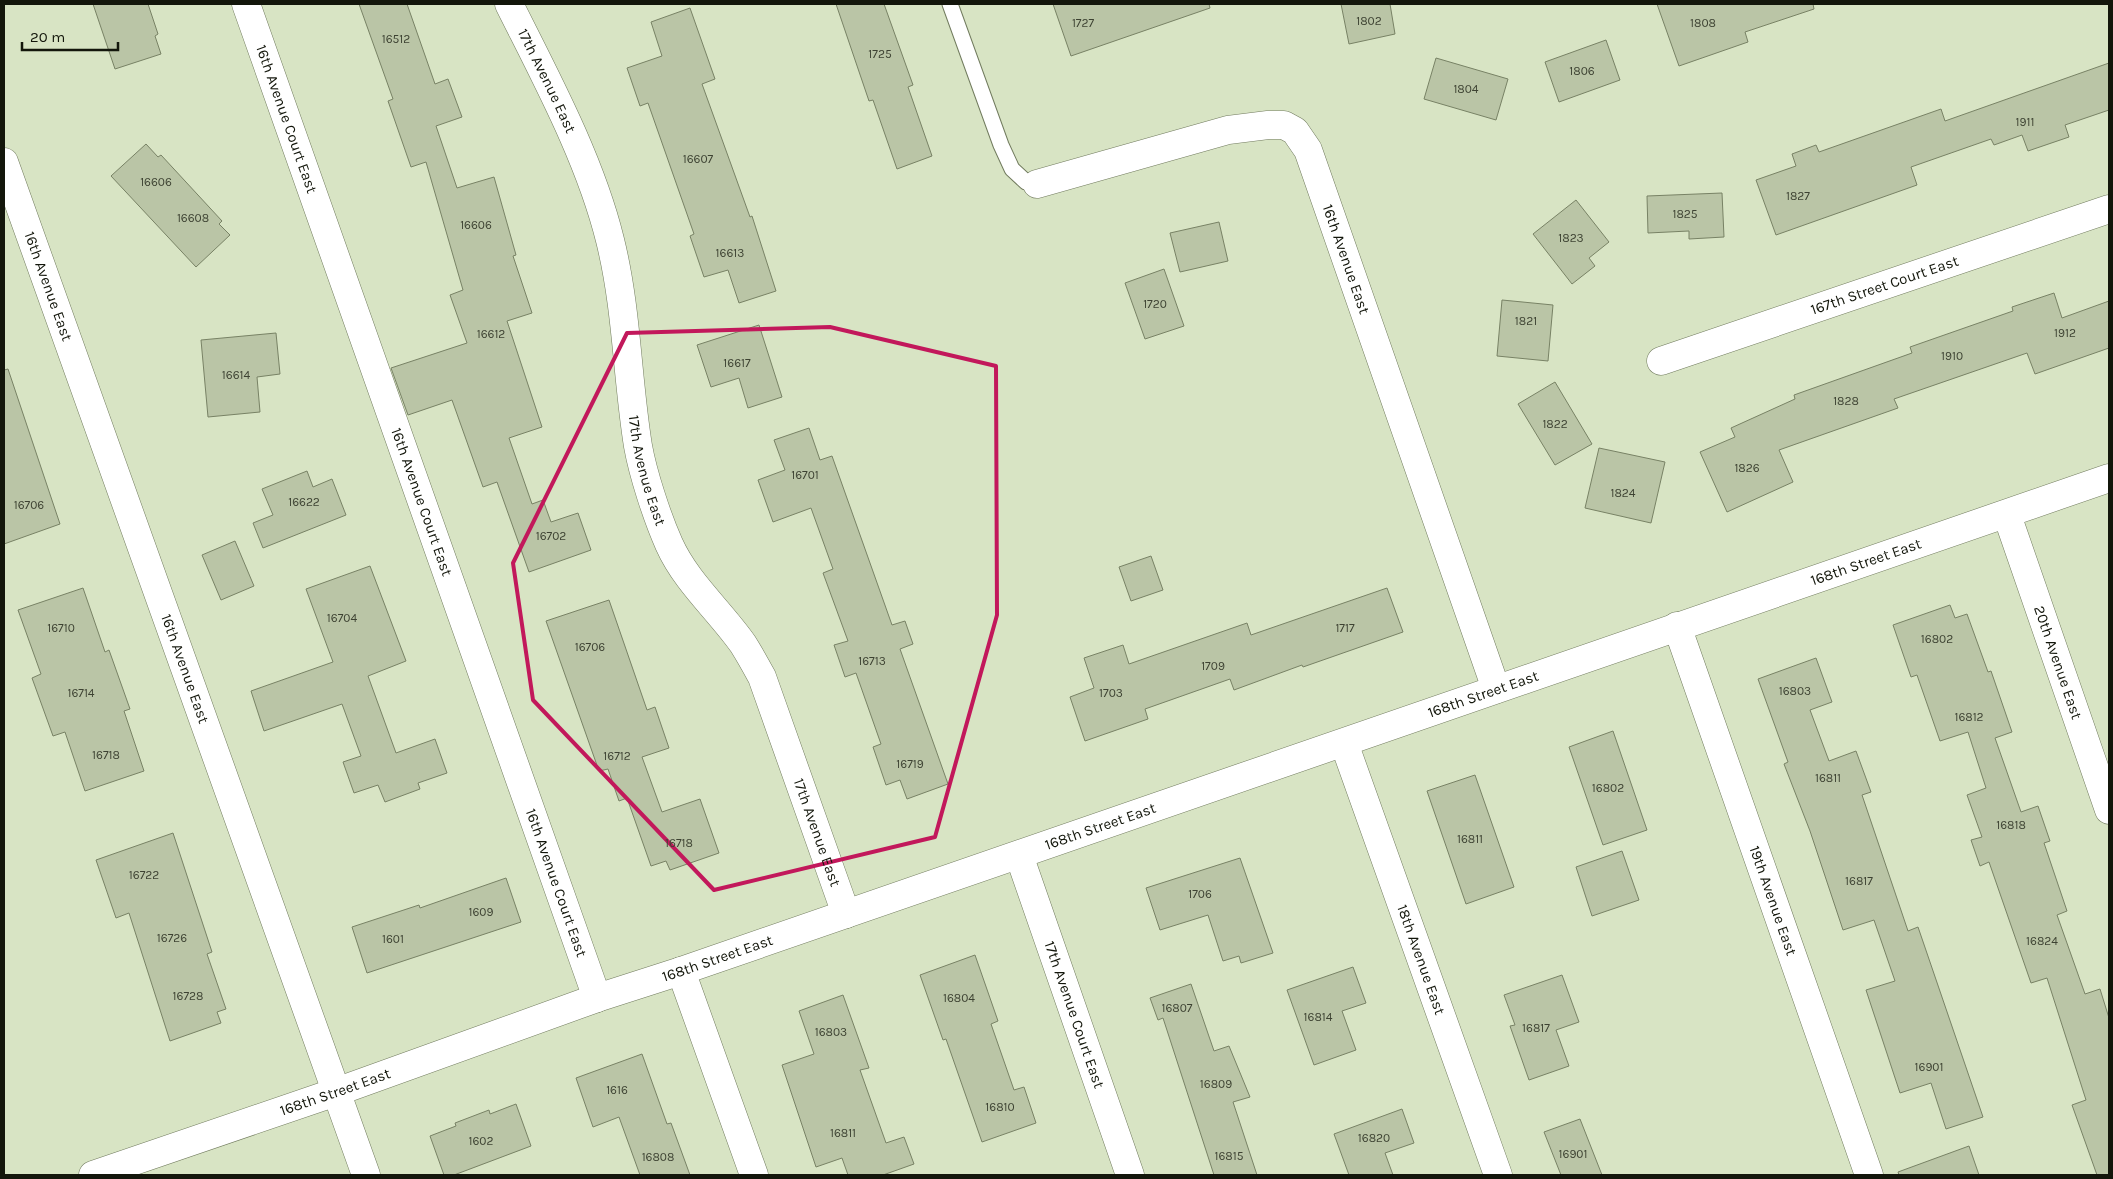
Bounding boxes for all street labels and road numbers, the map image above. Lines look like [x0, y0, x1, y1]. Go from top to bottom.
street label: 17th Avenue East [514, 26, 580, 136]
street label: 16th Avenue Court East [252, 42, 321, 196]
street label: 16th Avenue East [1319, 202, 1374, 317]
street label: 16th Avenue East [21, 229, 76, 344]
street label: 167th Street Court East [1808, 252, 1961, 319]
street label: 17th Avenue East [625, 414, 670, 529]
street label: 16th Avenue Court East [387, 425, 456, 579]
street label: 168th Street East [1808, 534, 1924, 589]
street label: 20th Avenue East [2030, 603, 2086, 722]
street label: 16th Avenue East [157, 611, 213, 726]
street label: 168th Street East [1425, 667, 1541, 722]
street label: 17th Avenue East [790, 776, 845, 889]
street label: 168th Street East [1043, 799, 1158, 854]
street label: 16th Avenue Court East [522, 806, 591, 960]
street label: 19th Avenue East [1746, 843, 1801, 958]
street label: 18th Avenue East [1393, 902, 1449, 1017]
street label: 168th Street East [660, 931, 776, 986]
street label: 17th Avenue Court East [1041, 939, 1108, 1091]
street label: 168th Street East [277, 1064, 393, 1120]

